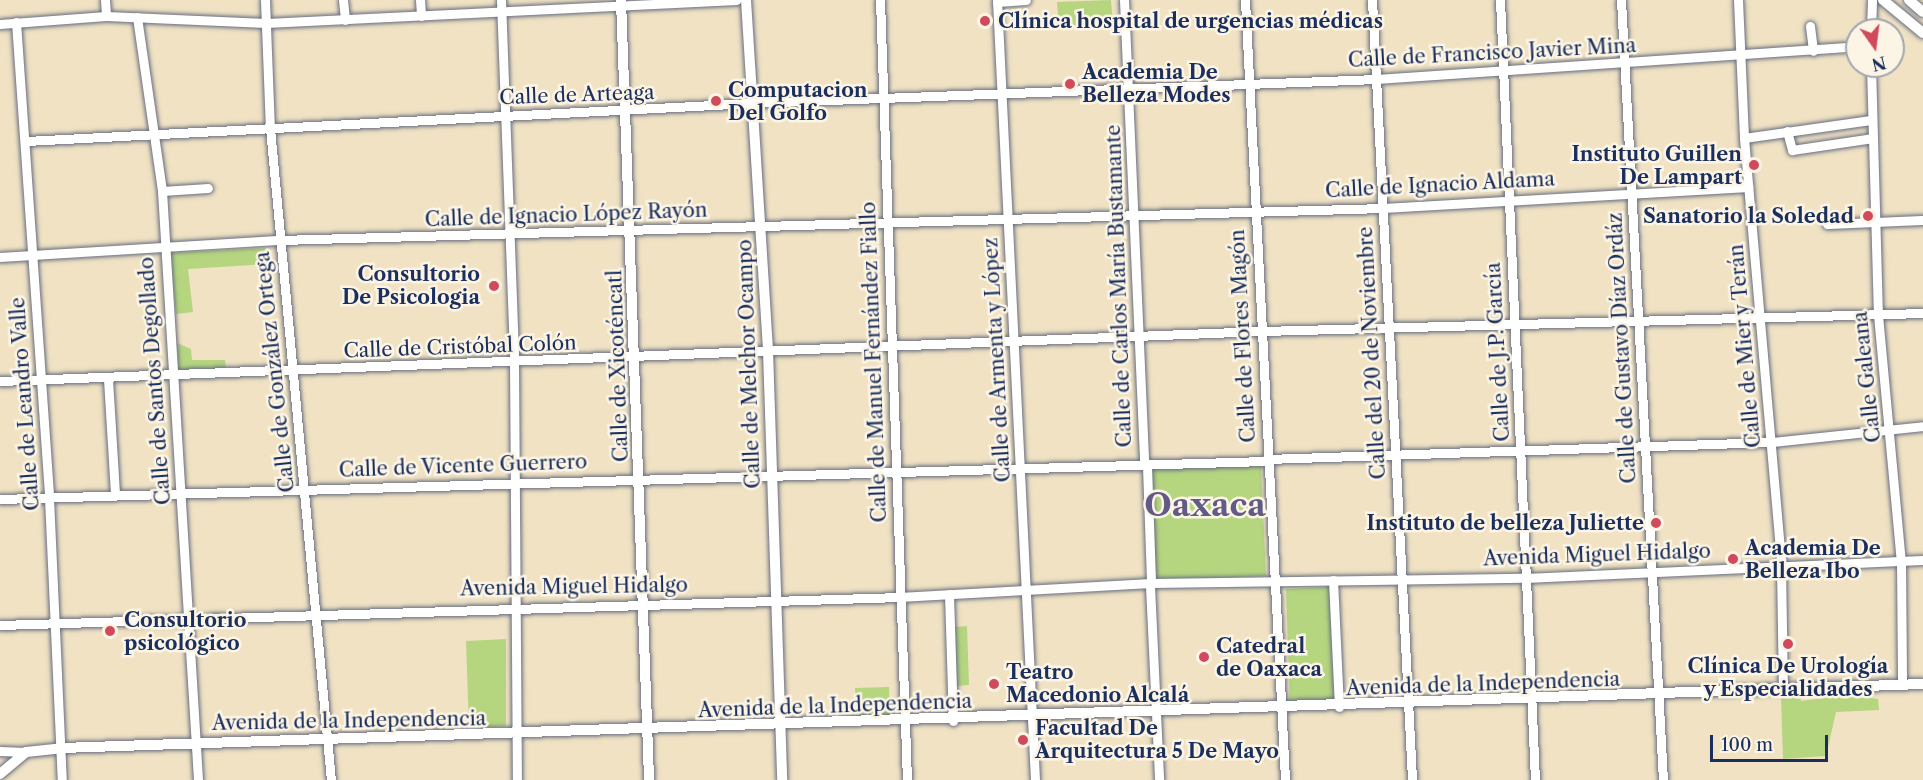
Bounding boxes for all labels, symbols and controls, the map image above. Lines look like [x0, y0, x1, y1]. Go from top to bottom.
place label: Clínica hospital de urgencias médicas [998, 9, 1383, 33]
marker: Clínica hospital de urgencias médicas [976, 12, 994, 30]
north arrow [1845, 18, 1905, 78]
street label: Calle de Francisco Javier Mina [1347, 33, 1637, 73]
text: N [1870, 52, 1888, 75]
place label: Academia De Belleza Modes [1082, 60, 1231, 107]
marker: Academia De Belleza Modes [1063, 77, 1077, 91]
place label: Computacion Del Golfo [728, 78, 868, 125]
street label: Calle de Arteaga [499, 80, 655, 110]
marker: Computacion Del Golfo [709, 94, 723, 108]
street label: Calle de Carlos María Bustamante [1101, 124, 1137, 448]
place label: Instituto Guillen De Lampart [1571, 142, 1742, 189]
marker: Instituto Guillen De Lampart [1747, 158, 1761, 172]
street label: Calle de Ignacio Aldama [1324, 167, 1556, 203]
street label: Calle de Ignacio López Rayón [424, 198, 708, 232]
street label: Calle de Manuel Fernández Fiallo [856, 201, 892, 523]
place label: Sanatorio la Soledad [1643, 204, 1854, 228]
marker: Sanatorio la Soledad [1859, 207, 1877, 225]
street label: Calle de Gustavo Díaz Ordáz [1603, 212, 1641, 484]
street label: Calle del 20 de Noviembre [1353, 226, 1391, 480]
street label: Calle de Flores Magón [1225, 229, 1261, 443]
street label: Calle de Armenta y López [979, 236, 1015, 484]
street label: Calle de Melchor Ocampo [733, 239, 765, 489]
street label: Calle de Mier y Terán [1724, 242, 1766, 450]
street label: Calle de González Ortega [250, 250, 300, 494]
street label: Calle de Santos Degollado [134, 256, 176, 506]
place label: Consultorio De Psicologia [342, 262, 480, 309]
street label: Calle de J.P. García [1481, 262, 1515, 442]
street label: Calle de Xicoténcatl [603, 269, 633, 463]
marker: Consultorio De Psicologia [485, 277, 503, 295]
street label: Calle de Leandro Valle [6, 296, 44, 512]
street label: Calle Galeana [1848, 310, 1886, 444]
street label: Calle de Cristóbal Colón [343, 331, 577, 363]
street label: Calle de Vicente Guerrero [338, 450, 588, 482]
district label: Oaxaca [1144, 486, 1266, 524]
place label: Instituto de belleza Juliette [1366, 511, 1644, 535]
marker: Instituto de belleza Juliette [1649, 516, 1663, 530]
place label: Academia De Belleza Ibo [1745, 536, 1881, 583]
street label: Avenida Miguel Hidalgo [1483, 539, 1711, 571]
marker: Academia De Belleza Ibo [1726, 552, 1740, 566]
street label: Avenida Miguel Hidalgo [460, 573, 688, 601]
place label: Consultorio psicológico [124, 608, 246, 655]
marker: Consultorio psicológico [101, 622, 119, 640]
place label: Catedral de Oaxaca [1216, 634, 1322, 681]
marker: Clínica De Urología y Especialidades [1779, 635, 1797, 653]
marker: Catedral de Oaxaca [1197, 650, 1211, 664]
place label: Clínica De Urología y Especialidades [1687, 655, 1889, 702]
place label: Teatro Macedonio Alcalá [1006, 660, 1190, 707]
street label: Avenida de la Independencia [1345, 667, 1621, 701]
marker: Teatro Macedonio Alcalá [987, 677, 1001, 691]
street label: Avenida de la Independencia [697, 689, 973, 723]
street label: Avenida de la Independencia [211, 707, 487, 735]
place label: Facultad De Arquitectura 5 De Mayo [1035, 716, 1279, 763]
scale bar [1713, 723, 1832, 761]
marker: Facultad De Arquitectura 5 De Mayo [1016, 733, 1030, 747]
text: 100 m [1721, 734, 1773, 756]

